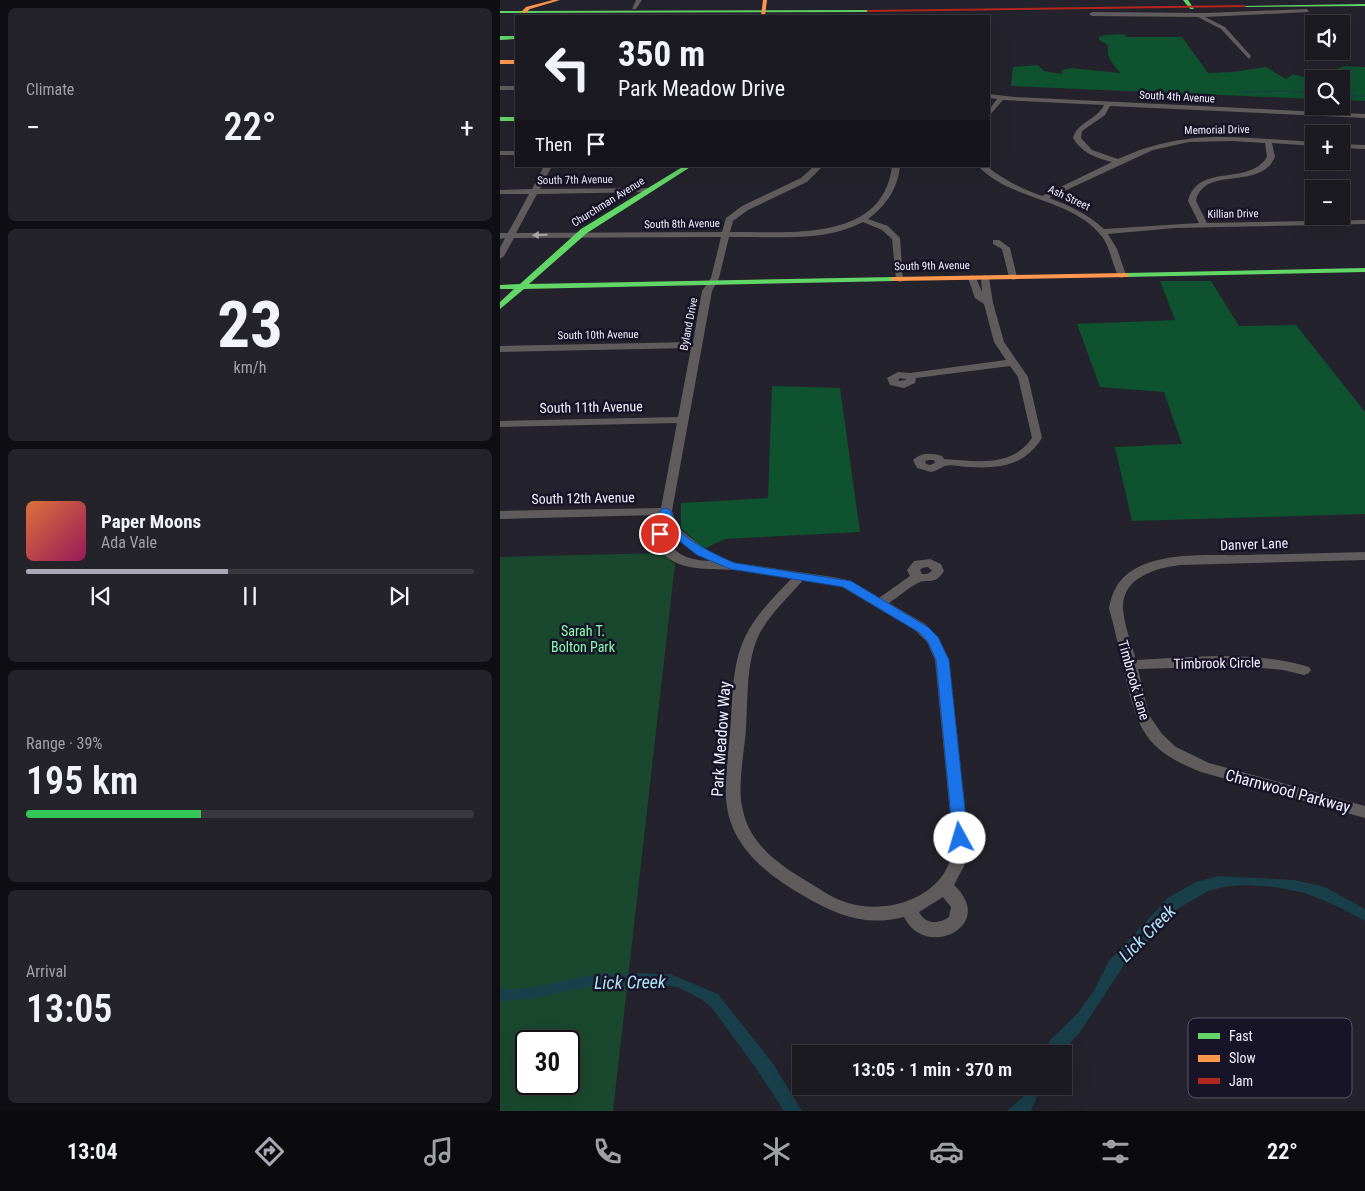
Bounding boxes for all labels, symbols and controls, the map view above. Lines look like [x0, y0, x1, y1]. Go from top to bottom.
map controls [1305, 15, 1350, 225]
button: sound [1305, 15, 1350, 60]
text: 350 m [618, 34, 705, 75]
icon: left [535, 35, 600, 100]
button: search [1305, 70, 1350, 115]
text: Park Meadow Drive [618, 76, 785, 101]
text: Climate [26, 80, 74, 99]
street label: South 4th Avenue [1139, 89, 1215, 105]
text: 22° [224, 105, 276, 149]
text: − [26, 111, 40, 144]
text: + [460, 111, 474, 144]
street label: Memorial Drive [1184, 123, 1250, 137]
button: + [1305, 125, 1350, 170]
icon: arrive [582, 130, 610, 158]
text: Then [535, 133, 572, 156]
street label: South 7th Avenue [537, 173, 613, 187]
street label: Churchman Avenue [569, 174, 647, 230]
button: − [1305, 180, 1350, 225]
street label: Ash Street [1046, 183, 1092, 213]
street label: Killian Drive [1207, 207, 1259, 221]
street label: South 8th Avenue [644, 217, 720, 231]
one-way arrow [531, 231, 547, 239]
street label: South 9th Avenue [894, 259, 970, 273]
text: 23 [217, 287, 283, 363]
street label: Byland Drive [678, 296, 700, 352]
street label: South 10th Avenue [557, 328, 639, 342]
text: km/h [234, 358, 266, 377]
street label: South 11th Avenue [539, 398, 643, 416]
street label: South 12th Avenue [531, 489, 635, 507]
text: Paper Moons [101, 510, 201, 533]
pin [639, 513, 681, 555]
icon: arrive [646, 520, 674, 548]
text: Ada Vale [101, 533, 157, 552]
street label: Danver Lane [1220, 535, 1289, 553]
icon: previous [87, 582, 115, 610]
icon: pause [236, 582, 264, 610]
icon: next [385, 582, 413, 610]
park label: Sarah T. Bolton Park [551, 623, 616, 655]
street label: Timbrook Lane [1115, 638, 1153, 722]
street label: Timbrook Circle [1173, 654, 1261, 672]
street label: Park Meadow Way [707, 680, 735, 797]
text: Range · 39% [26, 734, 102, 753]
text: 195 km [26, 759, 138, 803]
street label: Charnwood Parkway [1224, 765, 1353, 817]
position arrow [933, 811, 985, 863]
water label: Lick Creek [1114, 899, 1181, 966]
text: Arrival [26, 962, 67, 981]
water label: Lick Creek [594, 971, 667, 993]
text: 13:05 [26, 987, 112, 1031]
legend [1188, 1018, 1352, 1098]
text: Fast [1229, 1028, 1253, 1044]
speed limit sign: 30 [515, 1030, 580, 1095]
text: Slow [1229, 1050, 1256, 1066]
text: 13:05 · 1 min · 370 m [852, 1058, 1012, 1081]
text: Jam [1229, 1073, 1253, 1089]
icon: directions [252, 1134, 287, 1169]
icon: music [421, 1134, 456, 1169]
icon: phone [590, 1134, 625, 1169]
icon: climate [759, 1134, 794, 1169]
icon: car [929, 1134, 964, 1169]
icon: filters [1098, 1134, 1133, 1169]
text: 13:04 [67, 1139, 118, 1164]
text: 22° [1267, 1139, 1298, 1164]

